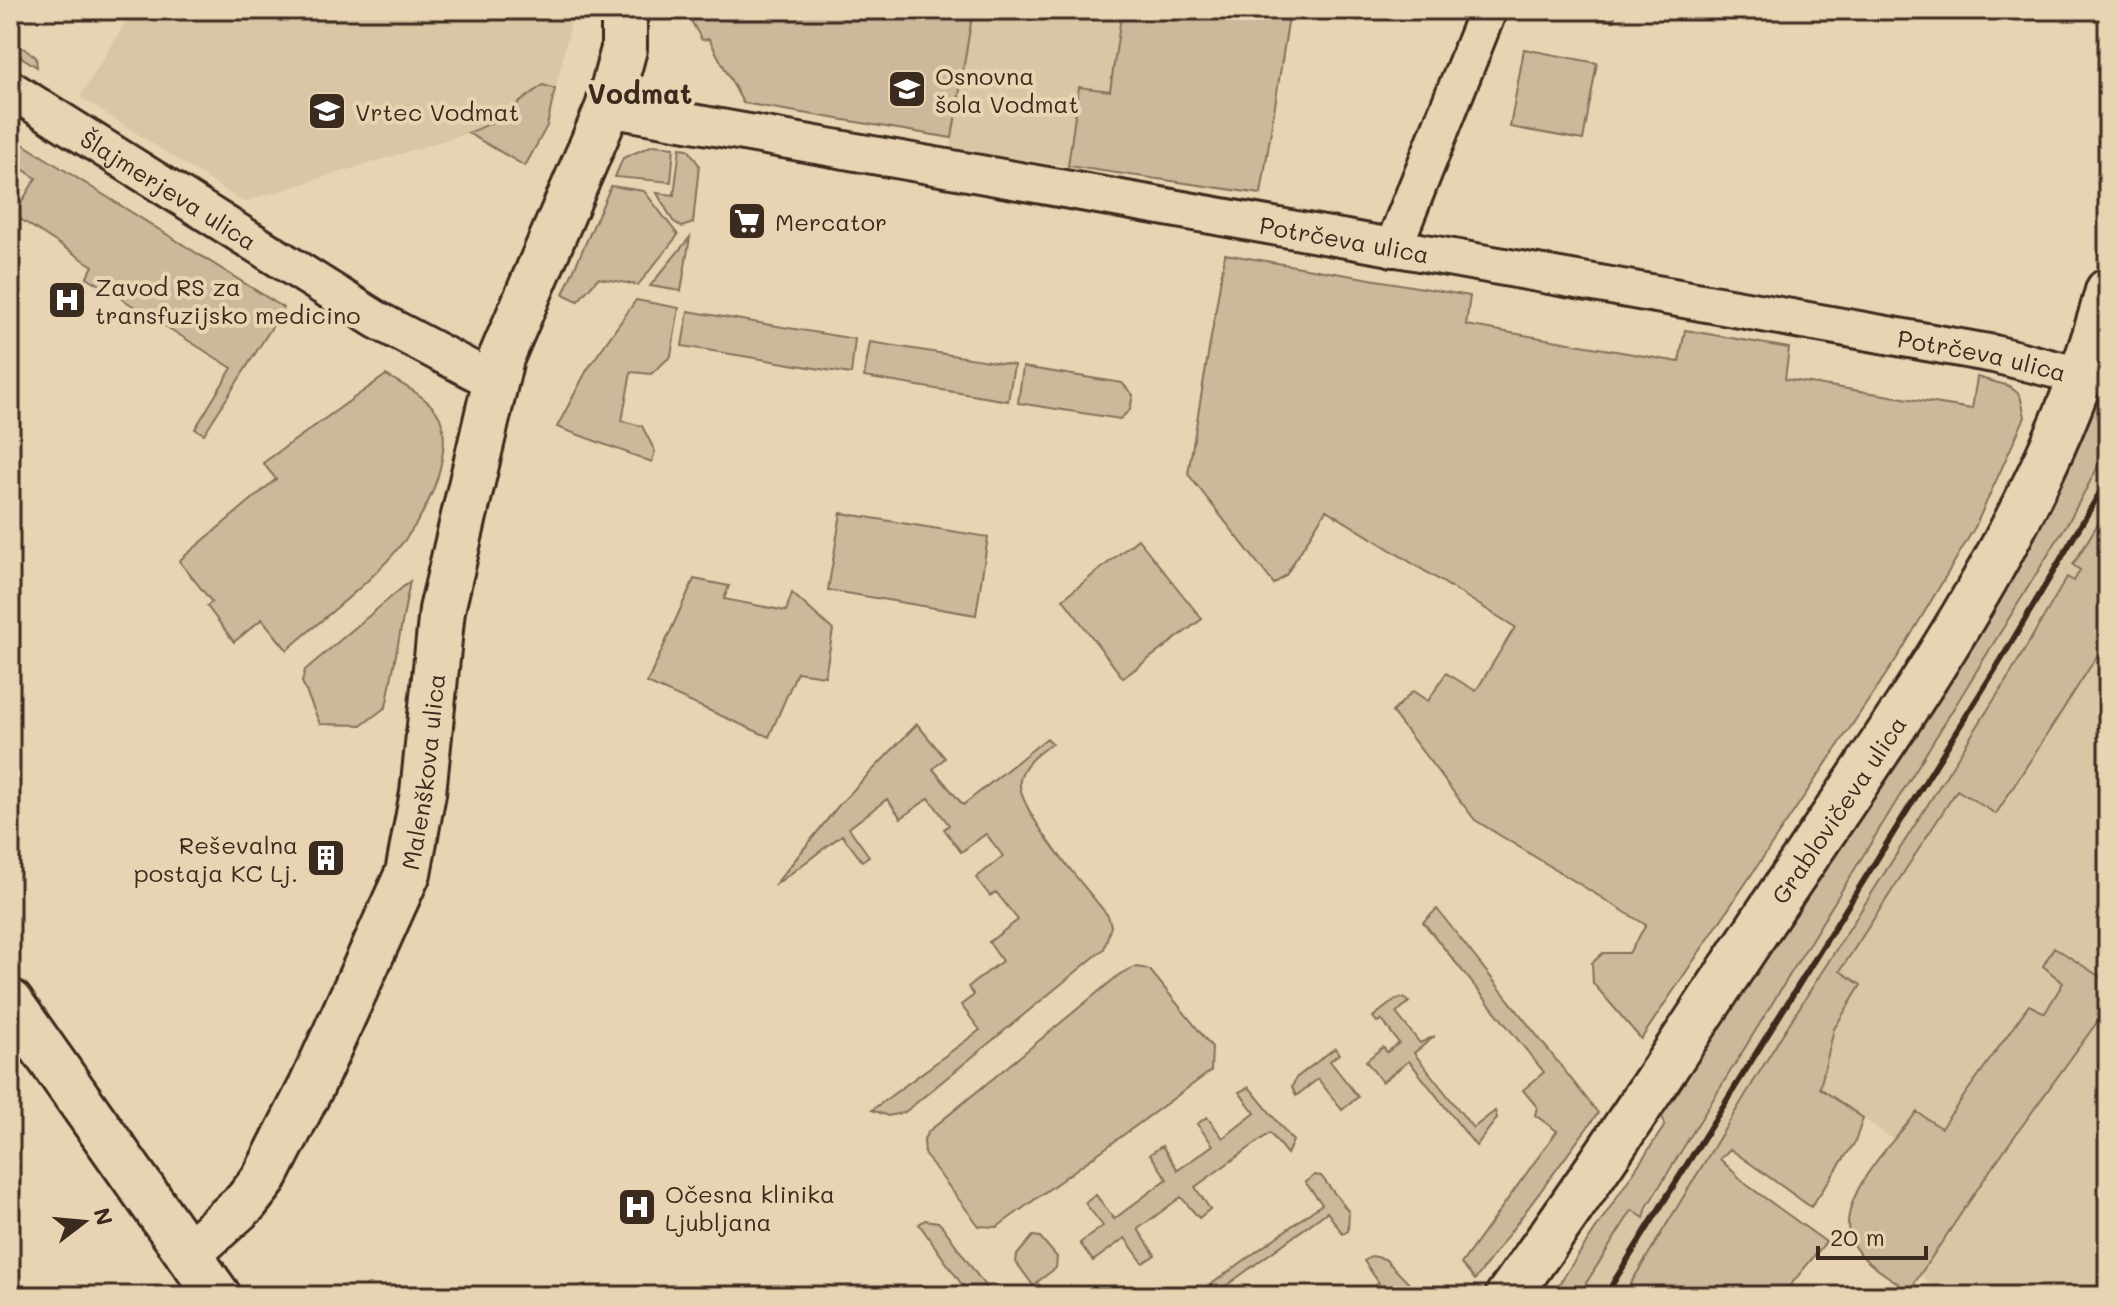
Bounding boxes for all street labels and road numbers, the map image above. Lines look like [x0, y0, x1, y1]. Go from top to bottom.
street label: Šlajmerjeva ulica [75, 122, 263, 256]
street label: Potrčeva ulica [1257, 208, 1432, 269]
street label: Potrčeva ulica [1895, 322, 2070, 387]
street label: Malenškova ulica [393, 672, 451, 872]
street label: Grablovičeva ulica [1764, 709, 1912, 909]

